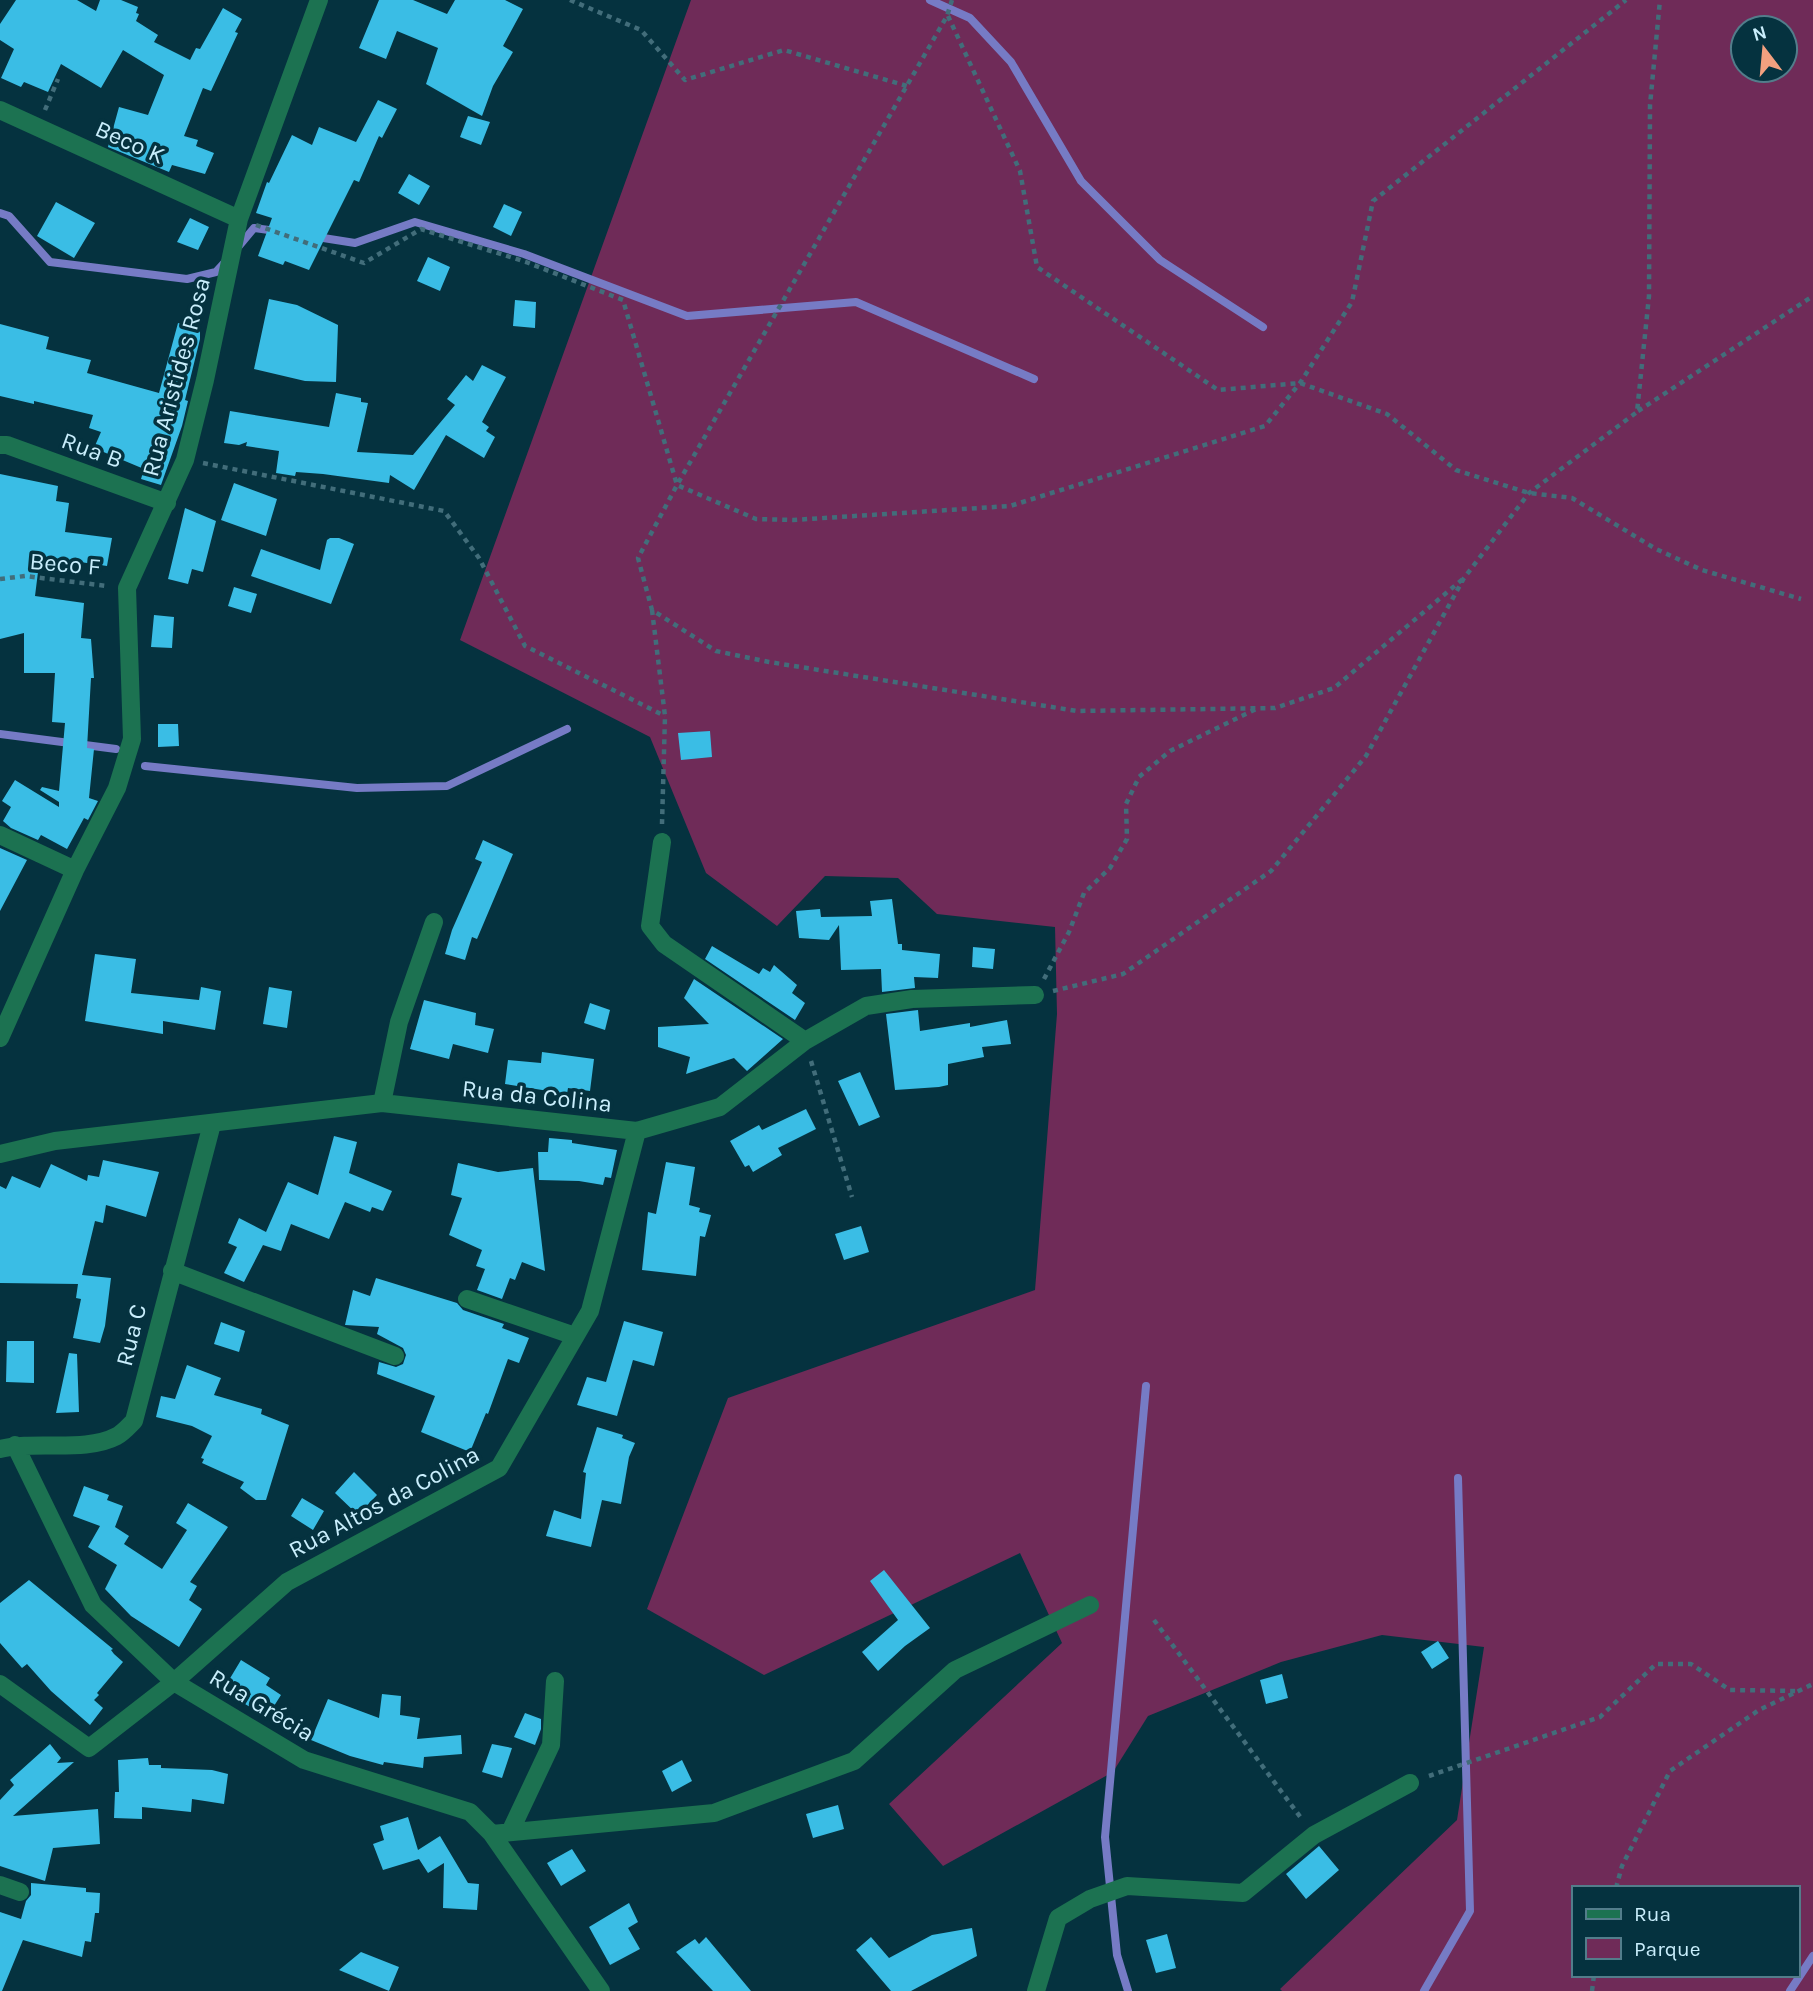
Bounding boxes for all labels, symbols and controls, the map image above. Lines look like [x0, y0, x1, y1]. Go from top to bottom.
north arrow [1729, 14, 1799, 84]
text: N [1750, 21, 1769, 46]
street label: Beco K [91, 114, 169, 170]
street label: Rua Aristides Rosa [136, 274, 216, 480]
street label: Rua B [58, 426, 126, 474]
street label: Beco F [28, 547, 102, 581]
street label: Rua da Colina [461, 1074, 613, 1118]
street label: Rua C [110, 1301, 152, 1369]
street label: Rua Altos da Colina [284, 1440, 484, 1564]
street label: Rua Grécia [204, 1663, 320, 1747]
legend [1572, 1886, 1799, 1977]
text: Rua [1634, 1902, 1671, 1926]
text: Parque [1634, 1937, 1701, 1961]

